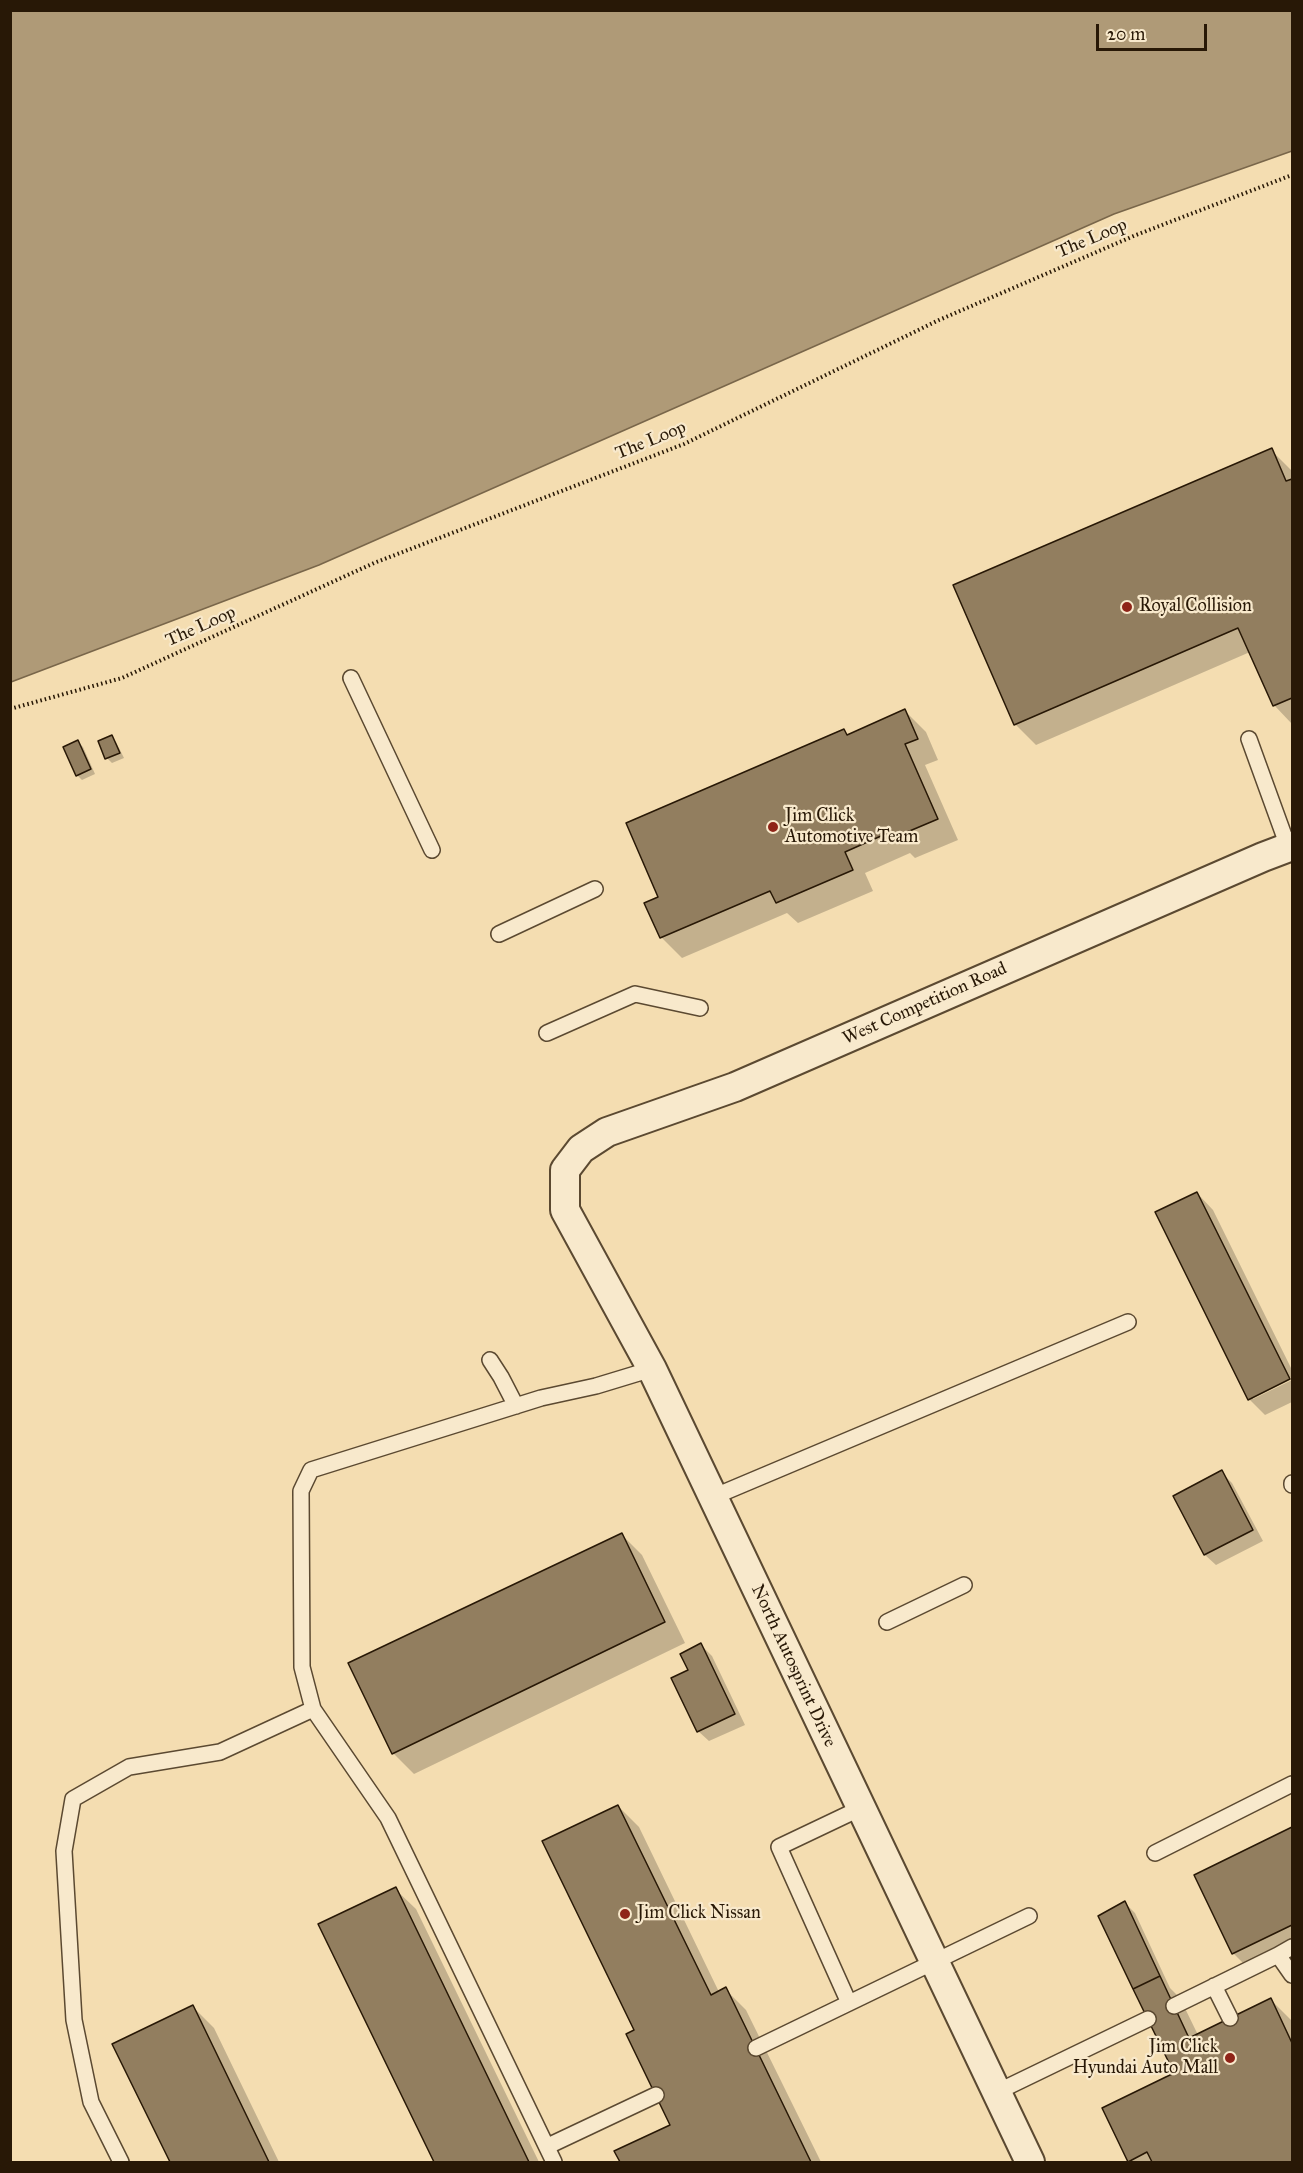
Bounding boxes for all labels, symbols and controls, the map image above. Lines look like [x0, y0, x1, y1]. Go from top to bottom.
scale bar [1099, 12, 1210, 50]
text: 20 m [1107, 23, 1145, 45]
street label: The Loop [1054, 215, 1130, 263]
street label: The Loop [612, 417, 690, 465]
place label: Royal Collision [1139, 596, 1252, 618]
marker: Royal Collision [1120, 600, 1134, 614]
street label: The Loop [163, 602, 239, 652]
place label: Jim Click Automotive Team [785, 806, 918, 848]
marker: Jim Click Automotive Team [766, 820, 780, 834]
street label: West Competition Road [840, 958, 1010, 1050]
street label: North Autosprint Drive [746, 1581, 840, 1751]
place label: Jim Click Nissan [637, 1903, 761, 1925]
marker: Jim Click Nissan [618, 1907, 632, 1921]
place label: Jim Click Hyundai Auto Mall [1073, 2037, 1218, 2080]
marker: Jim Click Hyundai Auto Mall [1223, 2051, 1237, 2065]

